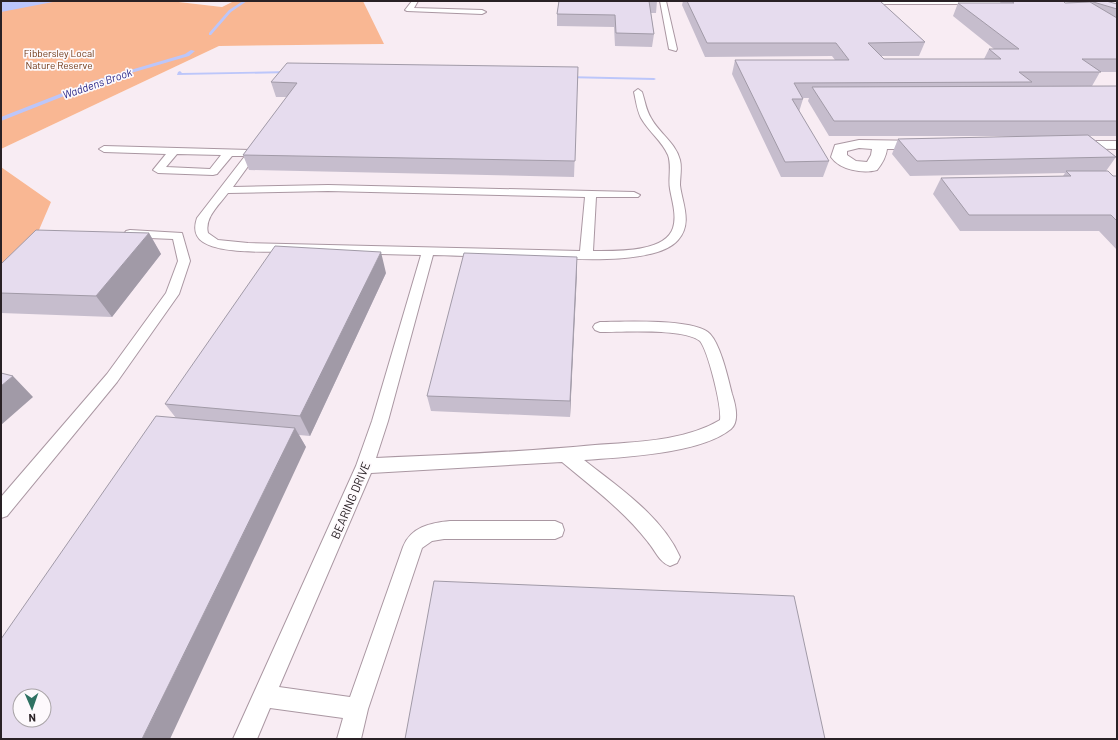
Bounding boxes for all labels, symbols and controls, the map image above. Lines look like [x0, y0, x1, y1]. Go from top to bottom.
park label: Fibbersley Local Nature Reserve [24, 47, 94, 71]
water label: Waddens Brook [61, 65, 134, 101]
street label: BEARING DRIVE [327, 459, 373, 541]
north arrow [12, 688, 52, 728]
text: N [28, 712, 36, 725]

